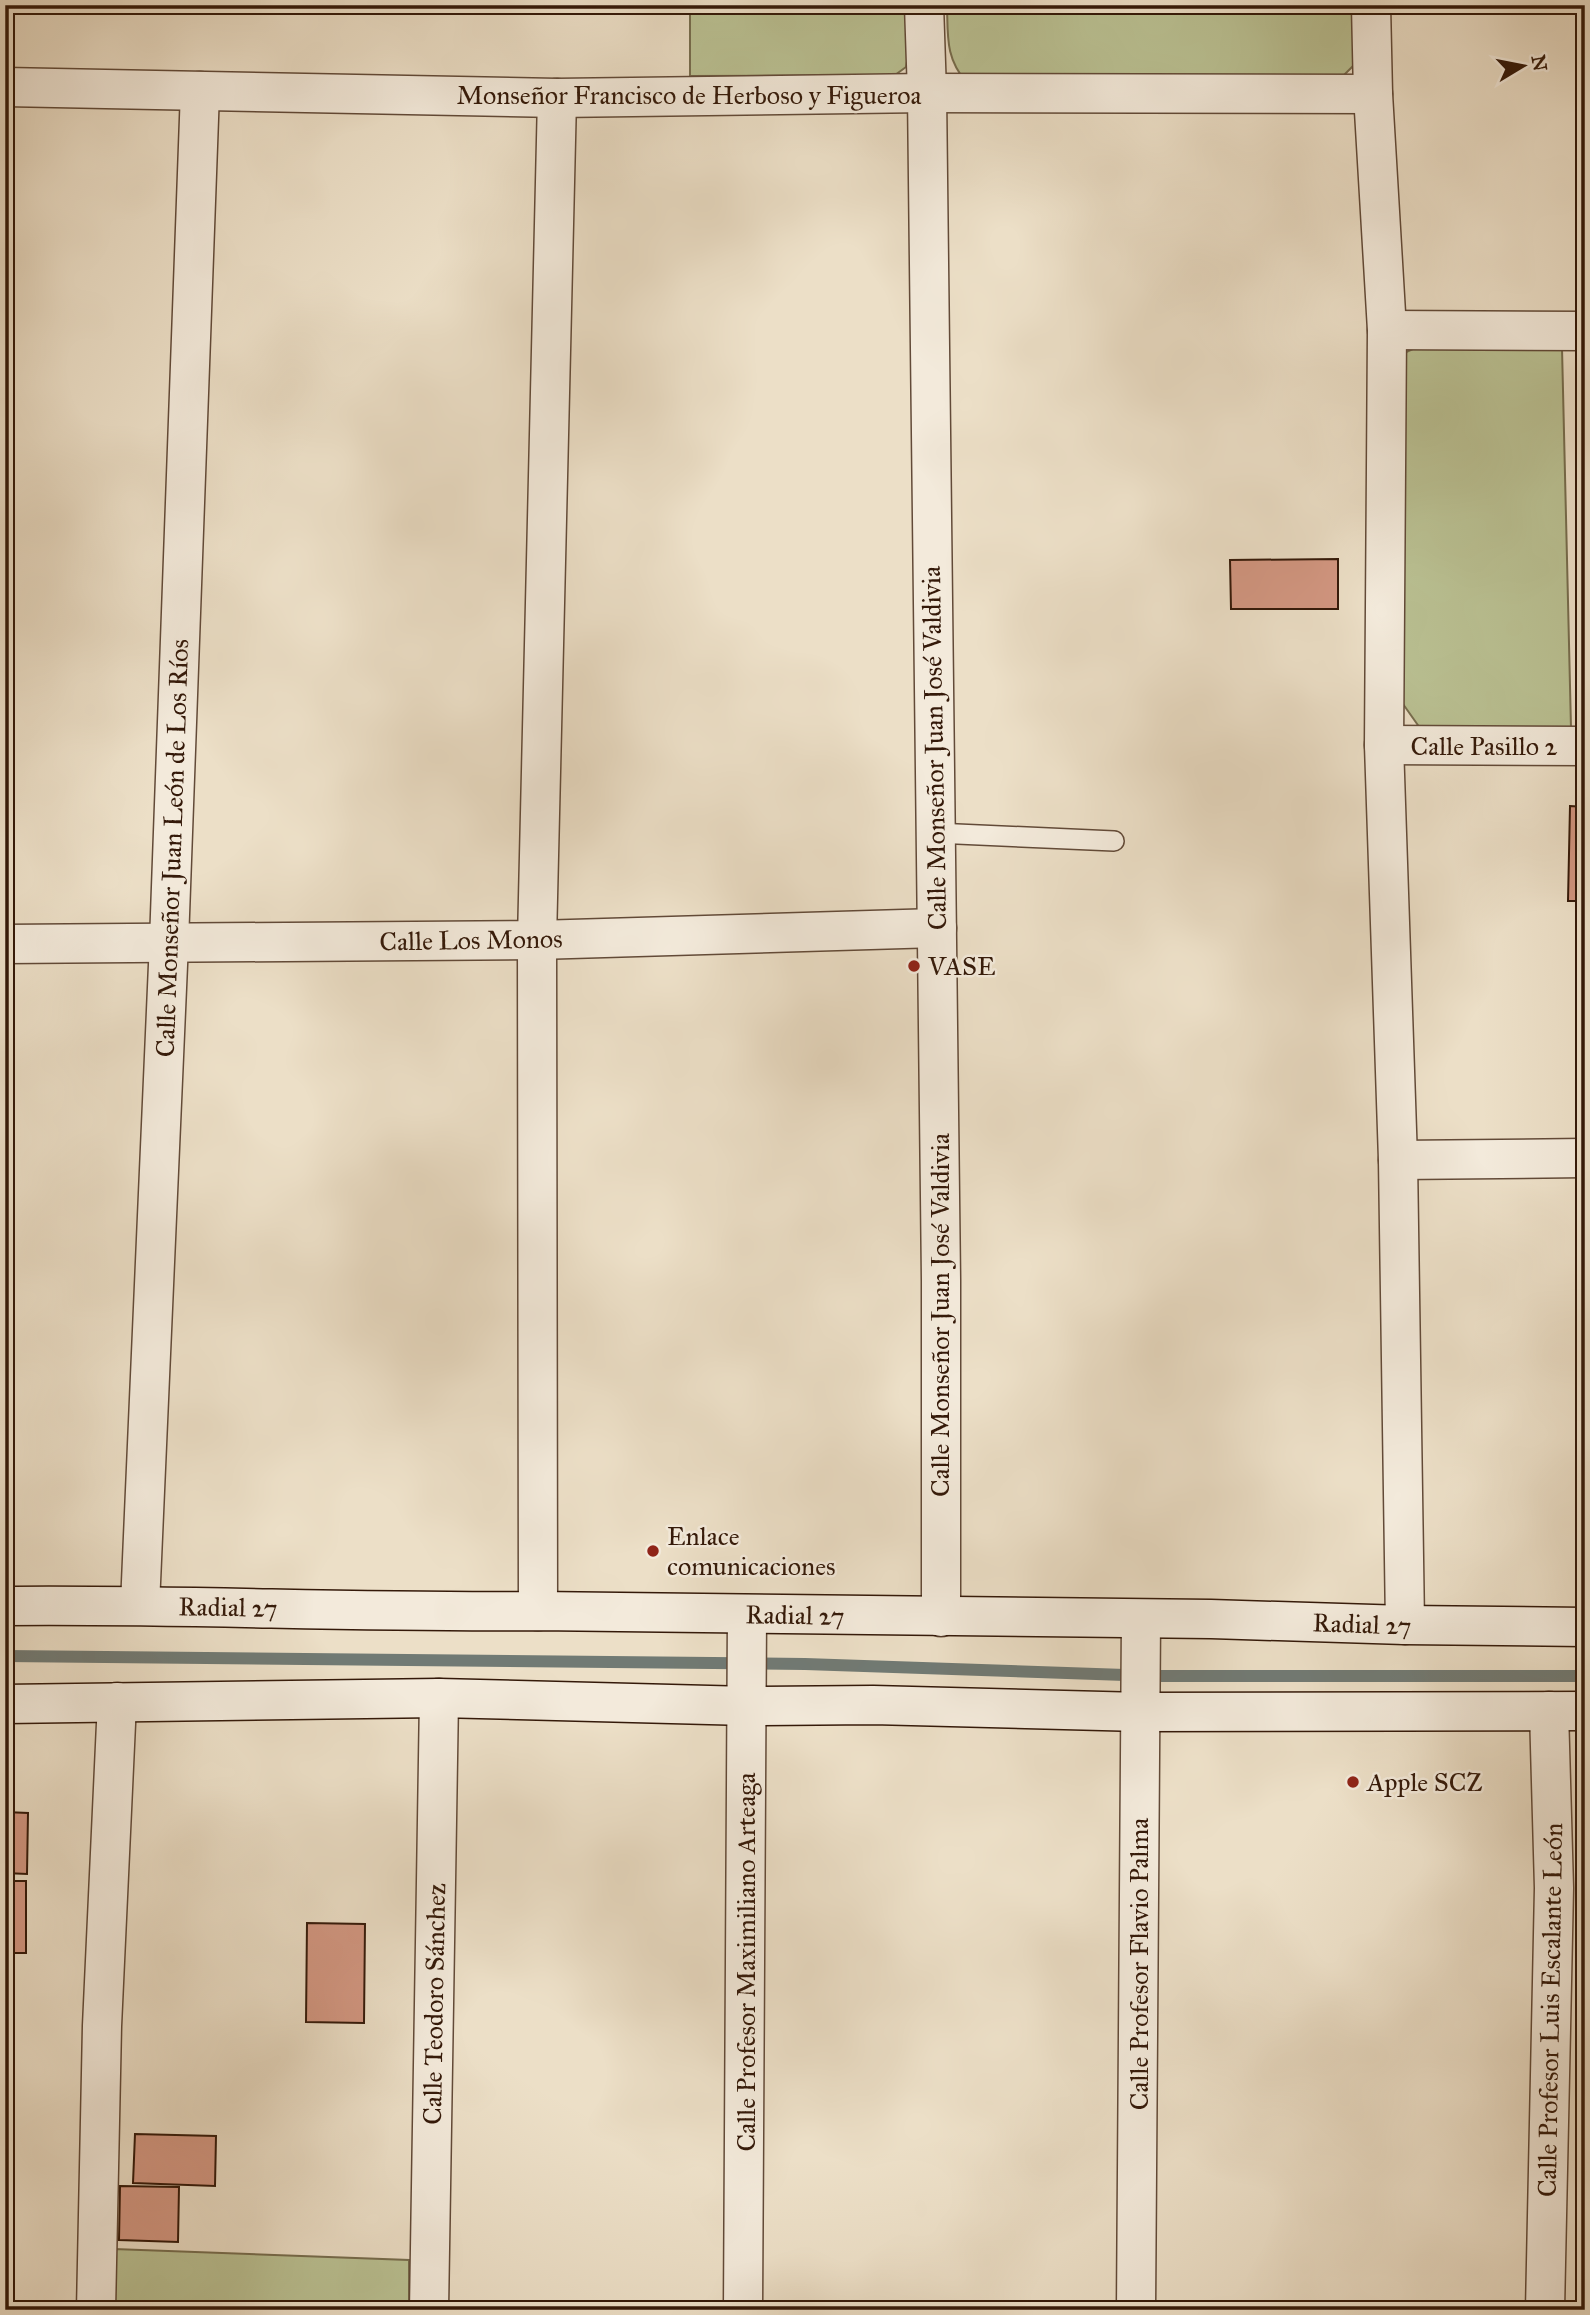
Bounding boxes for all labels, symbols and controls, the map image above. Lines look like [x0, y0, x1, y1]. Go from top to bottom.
north arrow [1488, 32, 1558, 102]
text: N [1527, 53, 1552, 73]
street label: Monseñor Francisco de Herboso y Figueroa [457, 79, 921, 111]
street label: Calle Monseñor Juan José Valdivia [915, 566, 953, 930]
street label: Calle Monseñor Juan León de Los Ríos [149, 638, 195, 1058]
street label: Calle Pasillo 2 [1411, 730, 1558, 762]
street label: Calle Los Monos [379, 922, 563, 958]
place label: VASE [927, 950, 996, 982]
marker: VASE [906, 958, 922, 974]
street label: Calle Monseñor Juan José Valdivia [924, 1133, 956, 1497]
place label: Enlace comunicaciones [667, 1520, 835, 1582]
marker: Enlace comunicaciones [645, 1543, 661, 1559]
street label: Radial 27 [178, 1590, 278, 1624]
street label: Radial 27 [745, 1598, 845, 1632]
street label: Radial 27 [1312, 1606, 1412, 1642]
place label: Apple SCZ [1366, 1766, 1483, 1798]
street label: Calle Profesor Maximiliano Arteaga [730, 1772, 762, 2152]
marker: Apple SCZ [1345, 1774, 1361, 1790]
street label: Calle Profesor Flavio Palma [1123, 1818, 1155, 2110]
street label: Calle Profesor Luis Escalante León [1531, 1823, 1569, 2197]
street label: Calle Teodoro Sánchez [416, 1883, 452, 2125]

